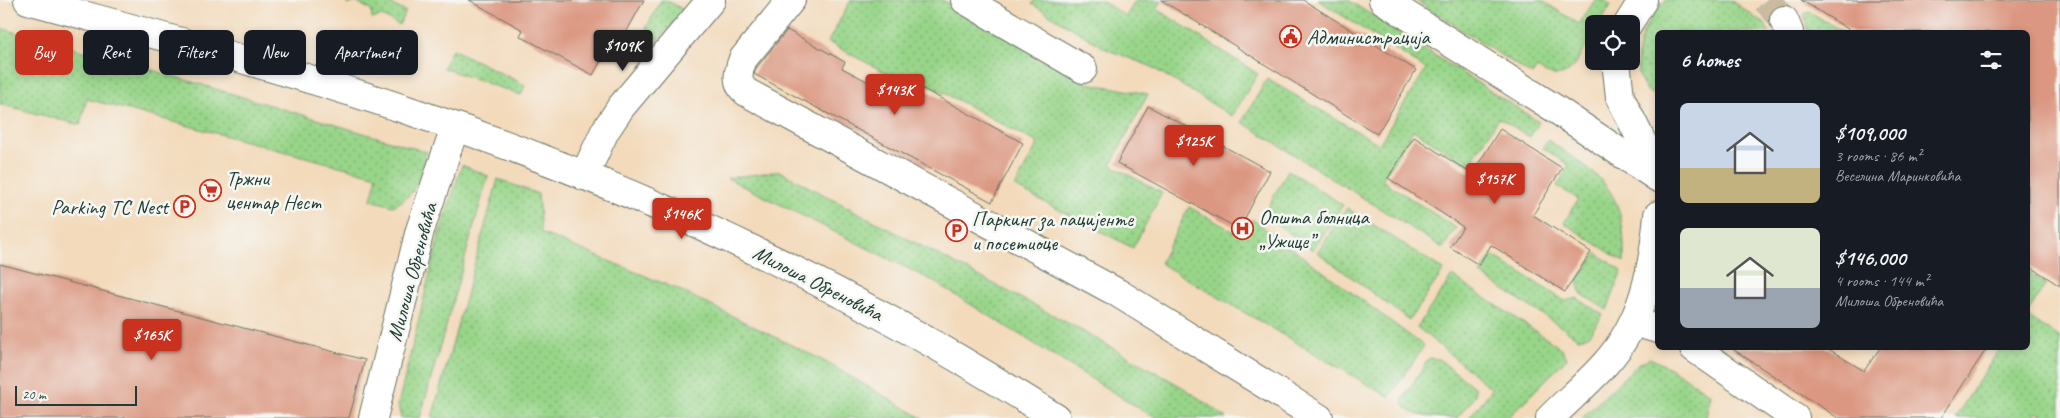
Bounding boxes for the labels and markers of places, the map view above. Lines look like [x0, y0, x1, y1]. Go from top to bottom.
place label: Администрација [1307, 24, 1432, 50]
public building icon: Администрација [1279, 25, 1303, 49]
pin: $109K [588, 30, 658, 72]
pin: $143K [860, 74, 930, 116]
pin: $125K [1159, 124, 1229, 167]
pin: $157K [1460, 162, 1530, 205]
place label: Тржни центар Нест [226, 165, 322, 215]
supermarket icon: Тржни центар Нест [198, 178, 222, 202]
place label: Parking TC Nest [51, 194, 170, 220]
parking icon: Parking TC Nest [172, 195, 196, 219]
pin: $146K [647, 198, 717, 240]
place label: Општа болница „Ужице” [1259, 204, 1370, 254]
place label: Паркинг за пацијенте и посетиоце [972, 206, 1134, 256]
hospital icon: Општа болница „Ужице” [1231, 217, 1255, 241]
parking icon: Паркинг за пацијенте и посетиоце [944, 219, 968, 243]
pin: $165K [117, 318, 187, 361]

